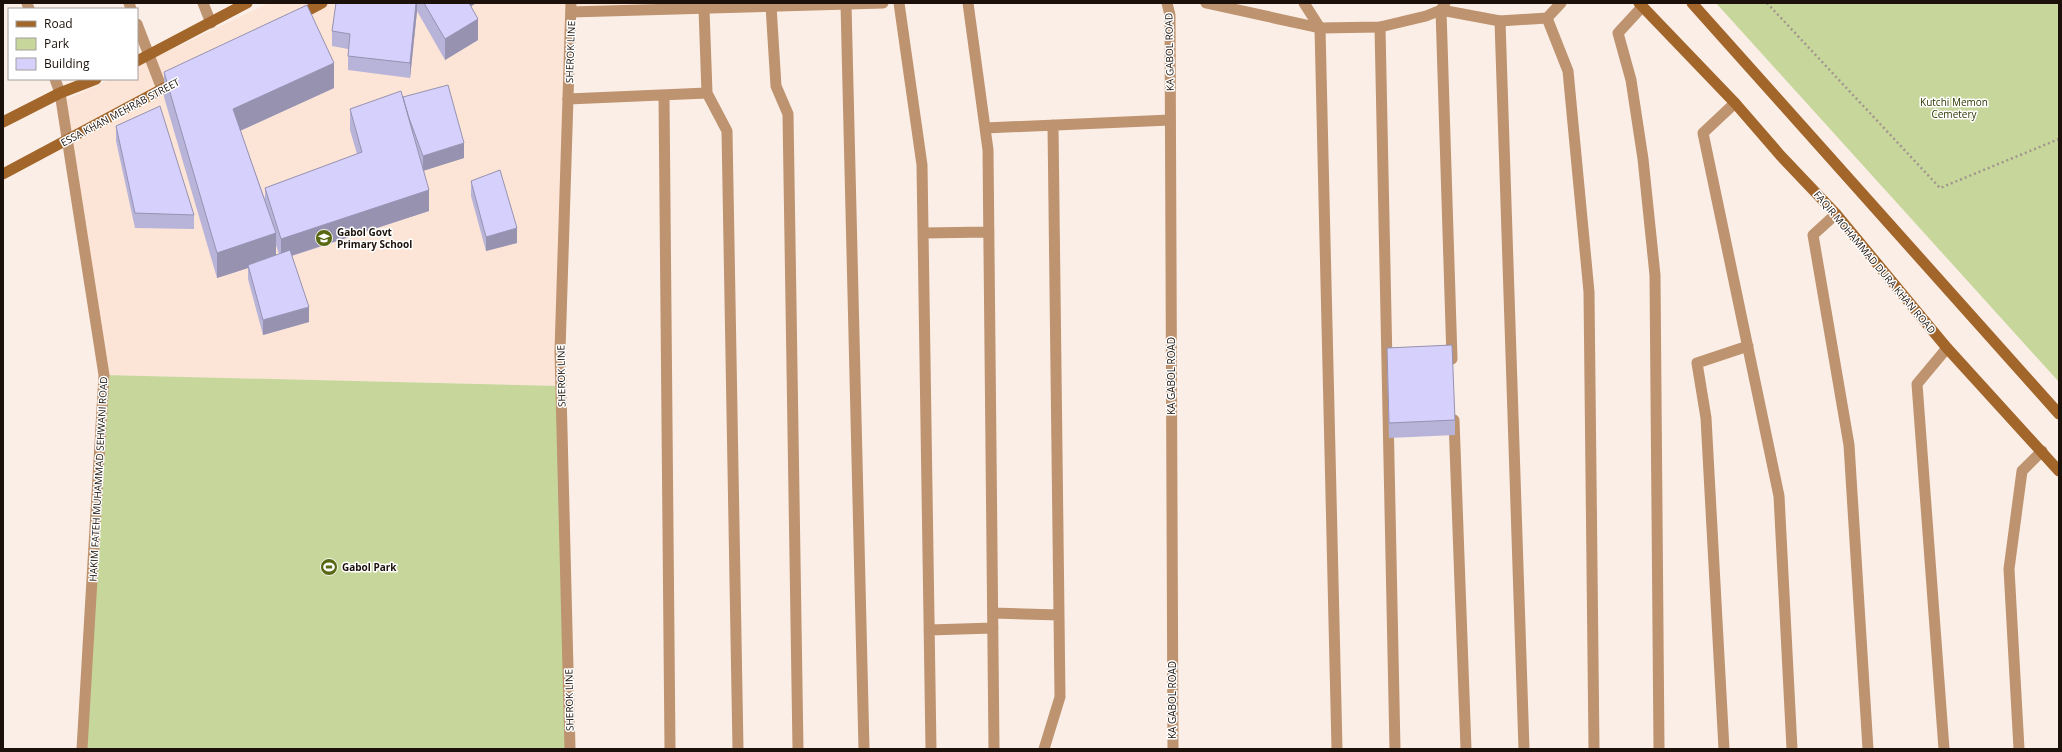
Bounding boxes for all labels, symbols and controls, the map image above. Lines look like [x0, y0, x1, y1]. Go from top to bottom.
legend [8, 8, 138, 80]
street label: KA GABOL ROAD [1161, 13, 1177, 91]
text: Road [44, 15, 73, 32]
street label: SHEROK LINE [562, 21, 578, 83]
text: Park [44, 35, 70, 52]
text: Building [44, 55, 90, 72]
street label: ESSA KHAN MEHRAB STREET [58, 74, 182, 149]
park label: Kutchi Memon Cemetery [1920, 95, 1988, 121]
street label: FAQIR MOHAMMAD DURA KHAN ROAD [1811, 188, 1939, 336]
place label: Gabol Govt Primary School [337, 225, 412, 251]
school or university icon: Gabol Govt Primary School [314, 228, 334, 248]
street label: KA GABOL ROAD [1164, 337, 1178, 415]
street label: SHEROK LINE [553, 345, 569, 407]
street label: HAKIM FATEH MUHAMMAD SEHWANI ROAD [86, 376, 110, 582]
sports icon: Gabol Park [319, 557, 339, 577]
place label: Gabol Park [342, 560, 397, 574]
street label: KA GABOL ROAD [1165, 661, 1179, 739]
street label: SHEROK LINE [561, 669, 577, 731]

